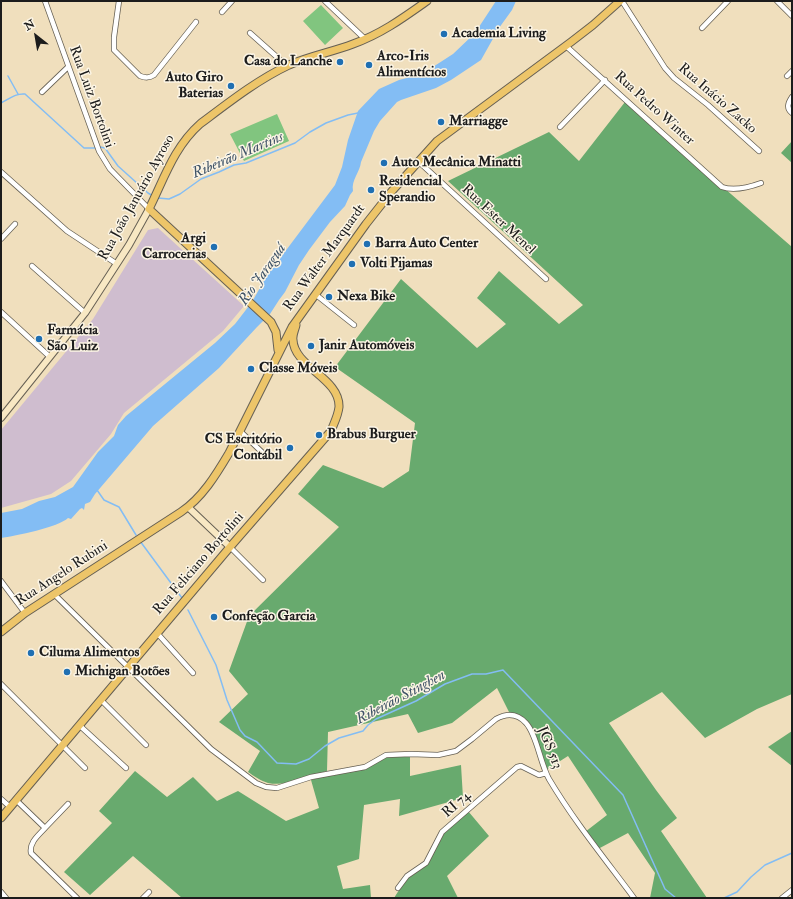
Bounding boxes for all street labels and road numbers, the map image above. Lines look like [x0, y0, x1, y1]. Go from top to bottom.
street label: Rua Luiz Bortolini [65, 44, 117, 150]
street label: Rua Inácio Zacko [674, 60, 760, 138]
street label: Rua Pedro Winter [610, 69, 698, 149]
street label: Rua João Januário Ayroso [95, 132, 179, 264]
street label: Rua Ester Menel [458, 181, 538, 259]
street label: Rua Walter Marquardt [281, 201, 369, 315]
street label: Rua Feliciano Bortolini [150, 509, 248, 619]
street label: Rua Angelo Rubini [13, 538, 111, 610]
street label: JGS 513 [533, 724, 565, 772]
street label: RI 74 [439, 788, 475, 822]

